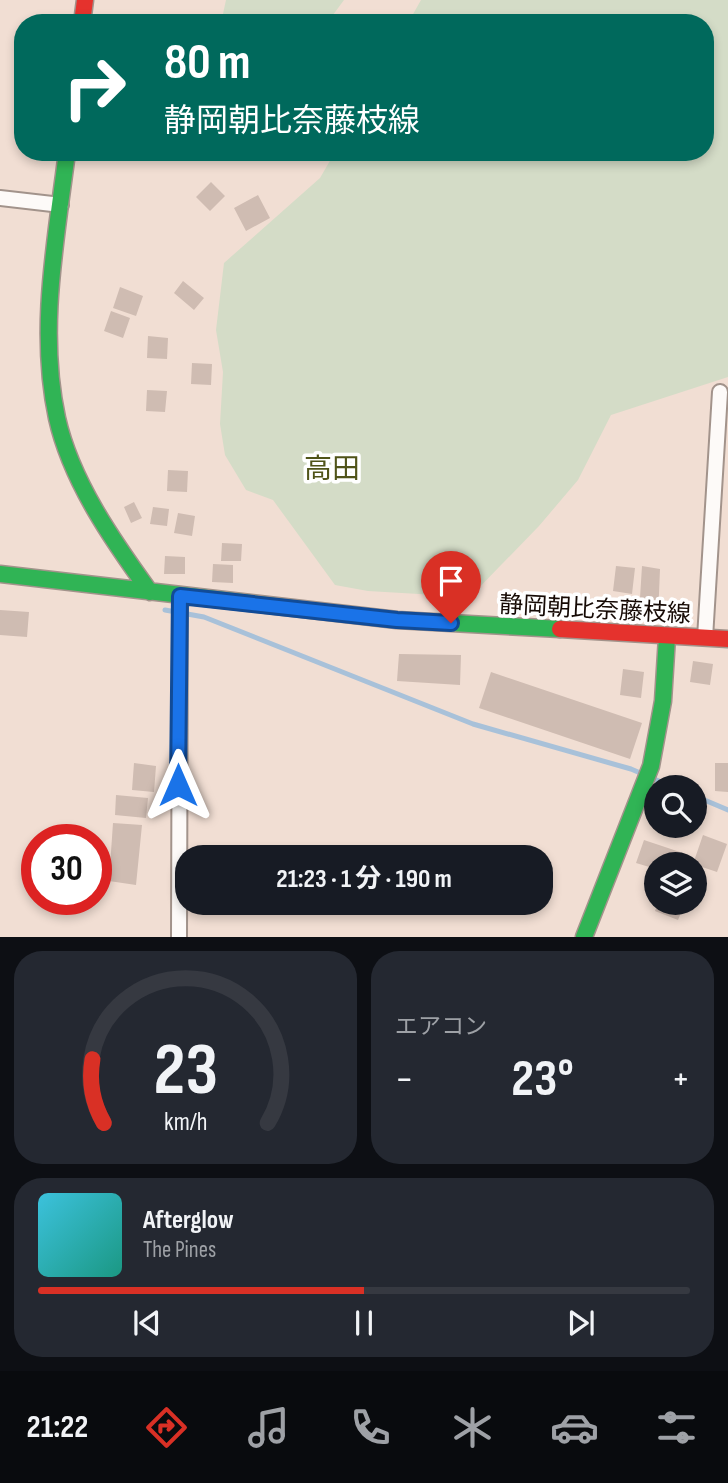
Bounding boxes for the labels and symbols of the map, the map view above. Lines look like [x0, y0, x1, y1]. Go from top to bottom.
district label: 高田 [304, 453, 360, 486]
pin [421, 551, 481, 623]
street label: 静岡朝比奈藤枝線 [498, 590, 692, 629]
position arrow [141, 748, 215, 822]
speed limit sign: 30 [21, 824, 112, 915]

